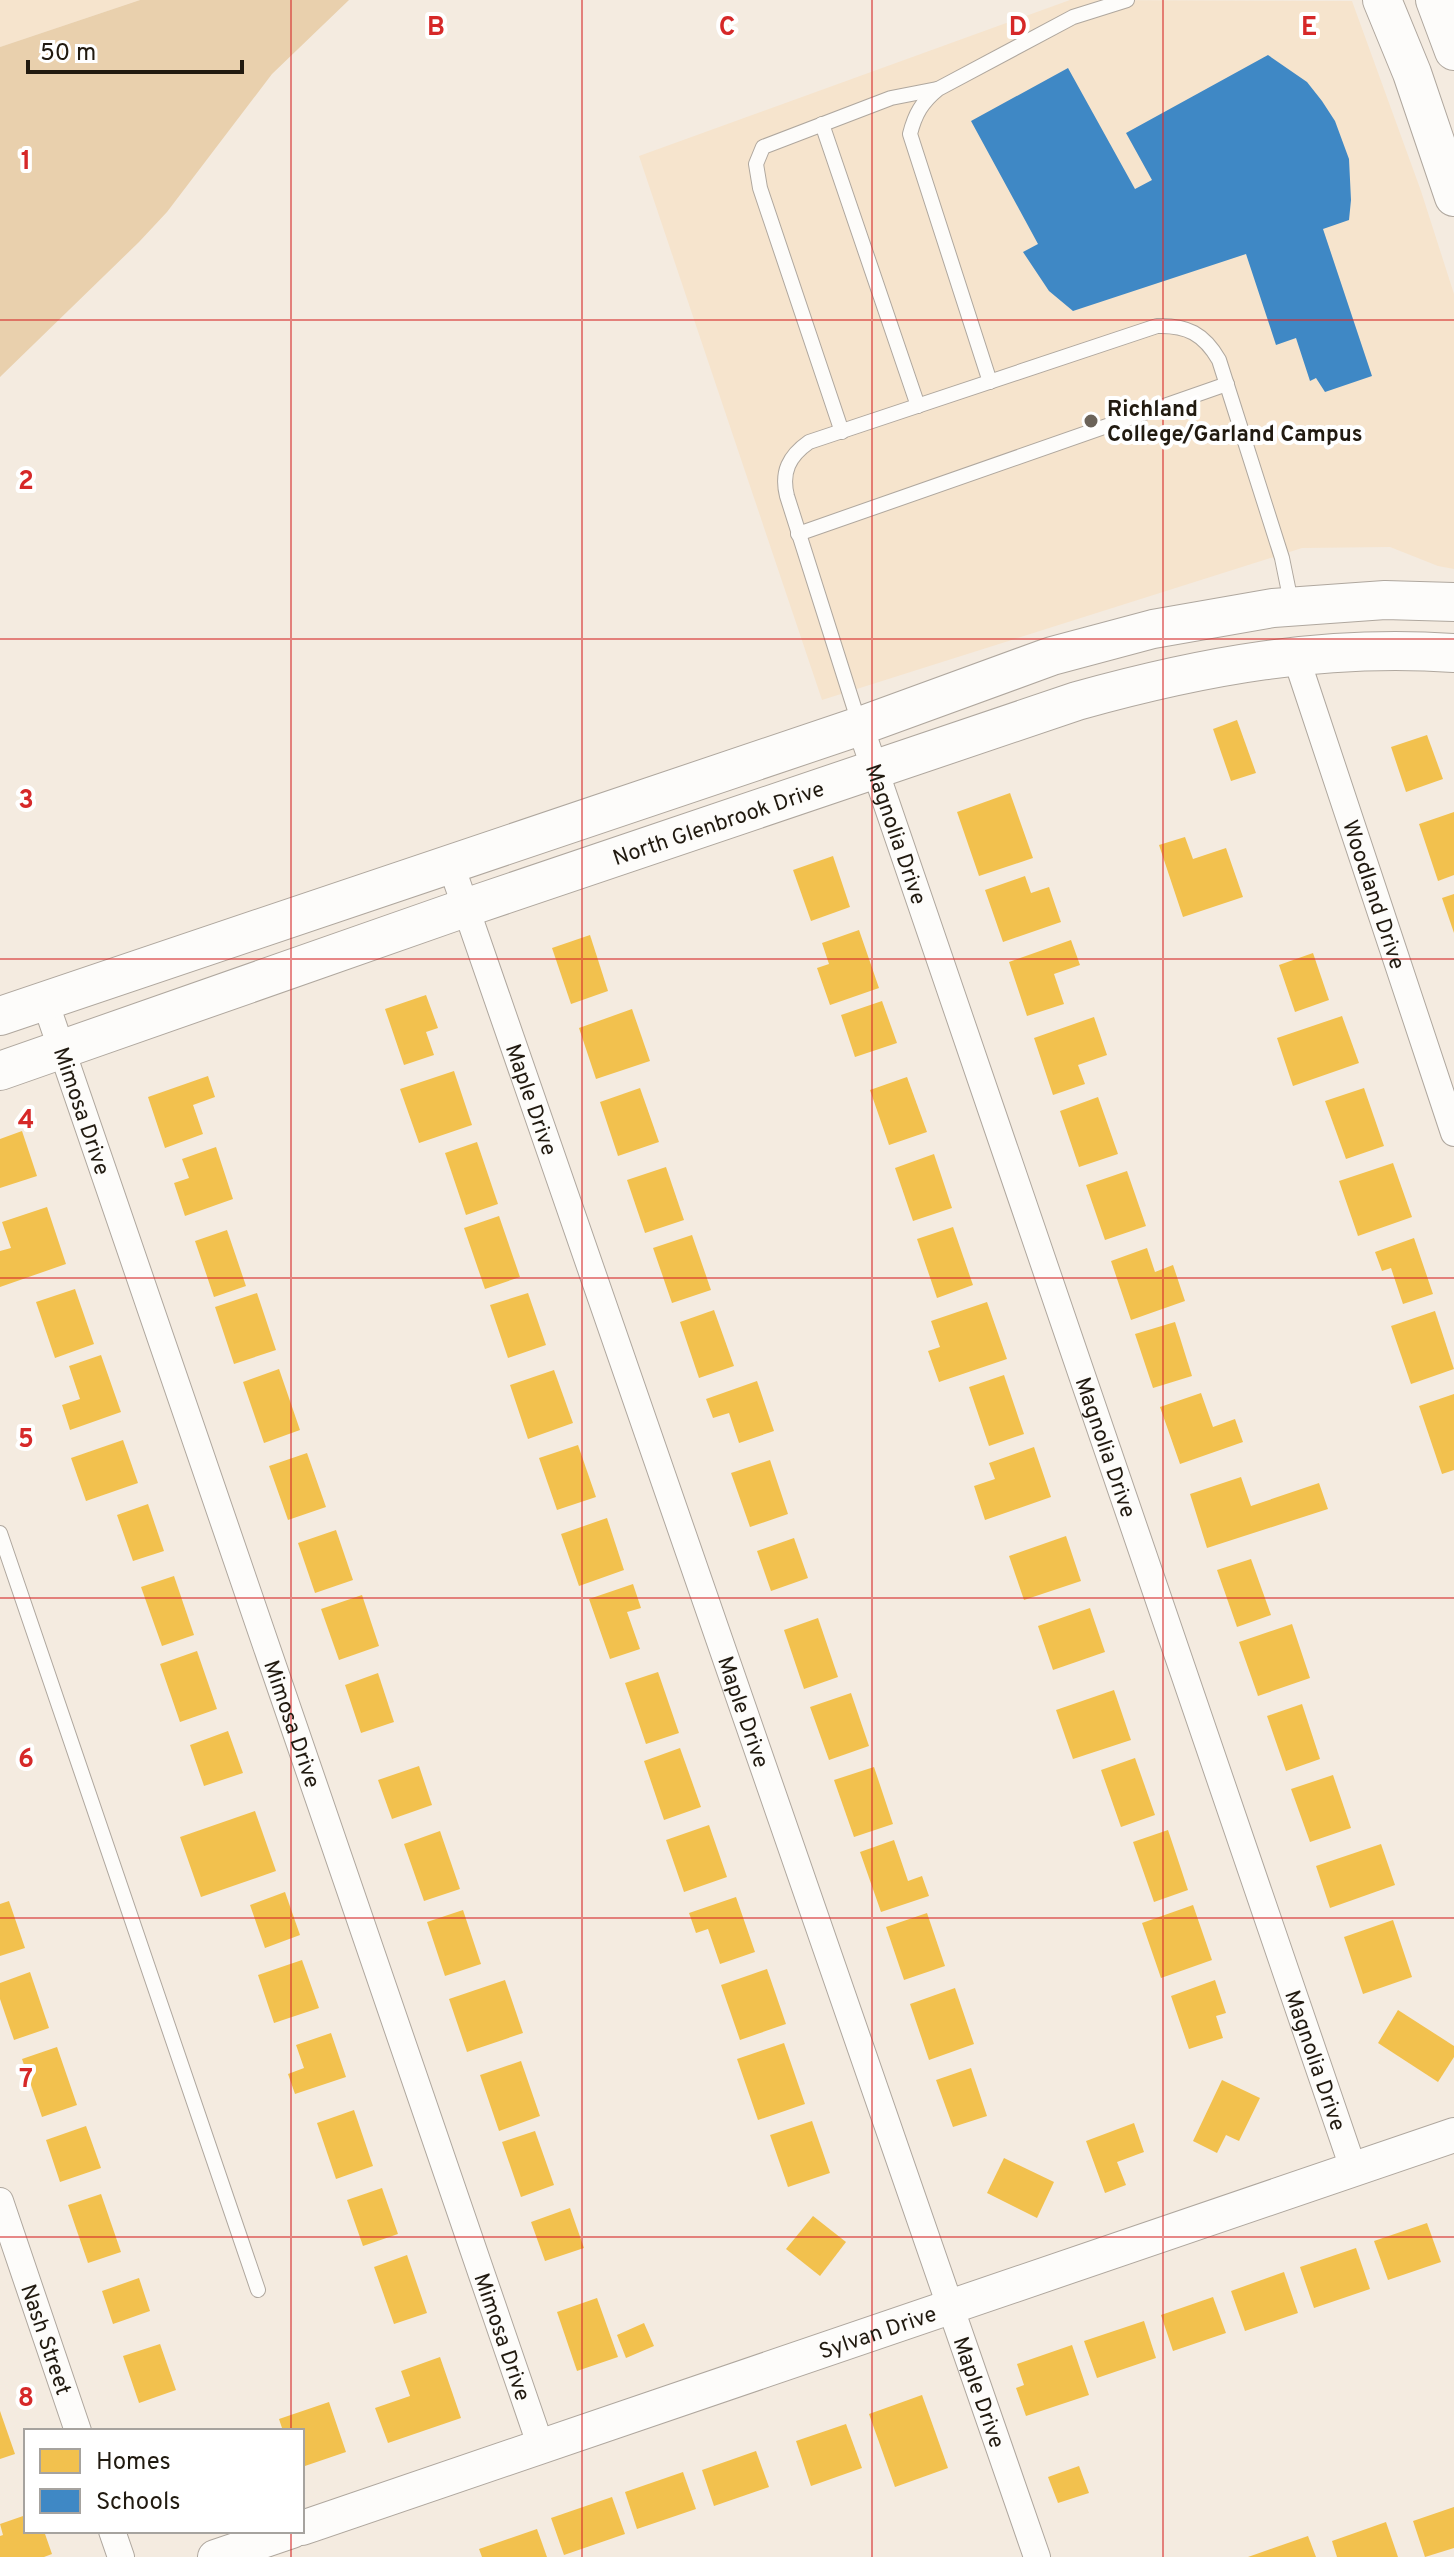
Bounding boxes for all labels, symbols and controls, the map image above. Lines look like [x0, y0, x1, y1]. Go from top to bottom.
text: B [427, 12, 445, 45]
text: C [719, 12, 735, 45]
text: D [1009, 12, 1027, 45]
text: E [1301, 12, 1317, 45]
scale bar [28, 24, 242, 74]
text: 50 m [40, 39, 96, 69]
text: 1 [21, 146, 31, 179]
place label: Richland College/Garland Campus [1107, 397, 1363, 449]
marker: Richland College/Garland Campus [1082, 412, 1100, 430]
text: 2 [18, 466, 34, 499]
street label: Magnolia Drive [858, 761, 931, 908]
street label: North Glenbrook Drive [610, 776, 828, 873]
text: 3 [18, 785, 34, 818]
street label: Woodland Drive [1335, 817, 1410, 973]
street label: Maple Drive [498, 1041, 562, 1160]
street label: Mimosa Drive [46, 1044, 115, 1179]
text: 4 [18, 1105, 34, 1138]
street label: Magnolia Drive [1068, 1374, 1141, 1522]
text: 5 [18, 1424, 34, 1457]
street label: Maple Drive [710, 1653, 774, 1772]
street label: Mimosa Drive [256, 1657, 325, 1792]
text: 6 [18, 1744, 34, 1777]
street label: Magnolia Drive [1277, 1987, 1350, 2135]
text: 7 [19, 2064, 33, 2097]
street label: Mimosa Drive [466, 2270, 535, 2405]
street label: Nash Street [13, 2281, 76, 2399]
street label: Sylvan Drive [816, 2301, 941, 2367]
street label: Maple Drive [946, 2333, 1009, 2452]
text: 8 [18, 2383, 34, 2416]
legend [24, 2429, 304, 2533]
text: Homes [96, 2448, 171, 2478]
text: Schools [96, 2488, 181, 2518]

